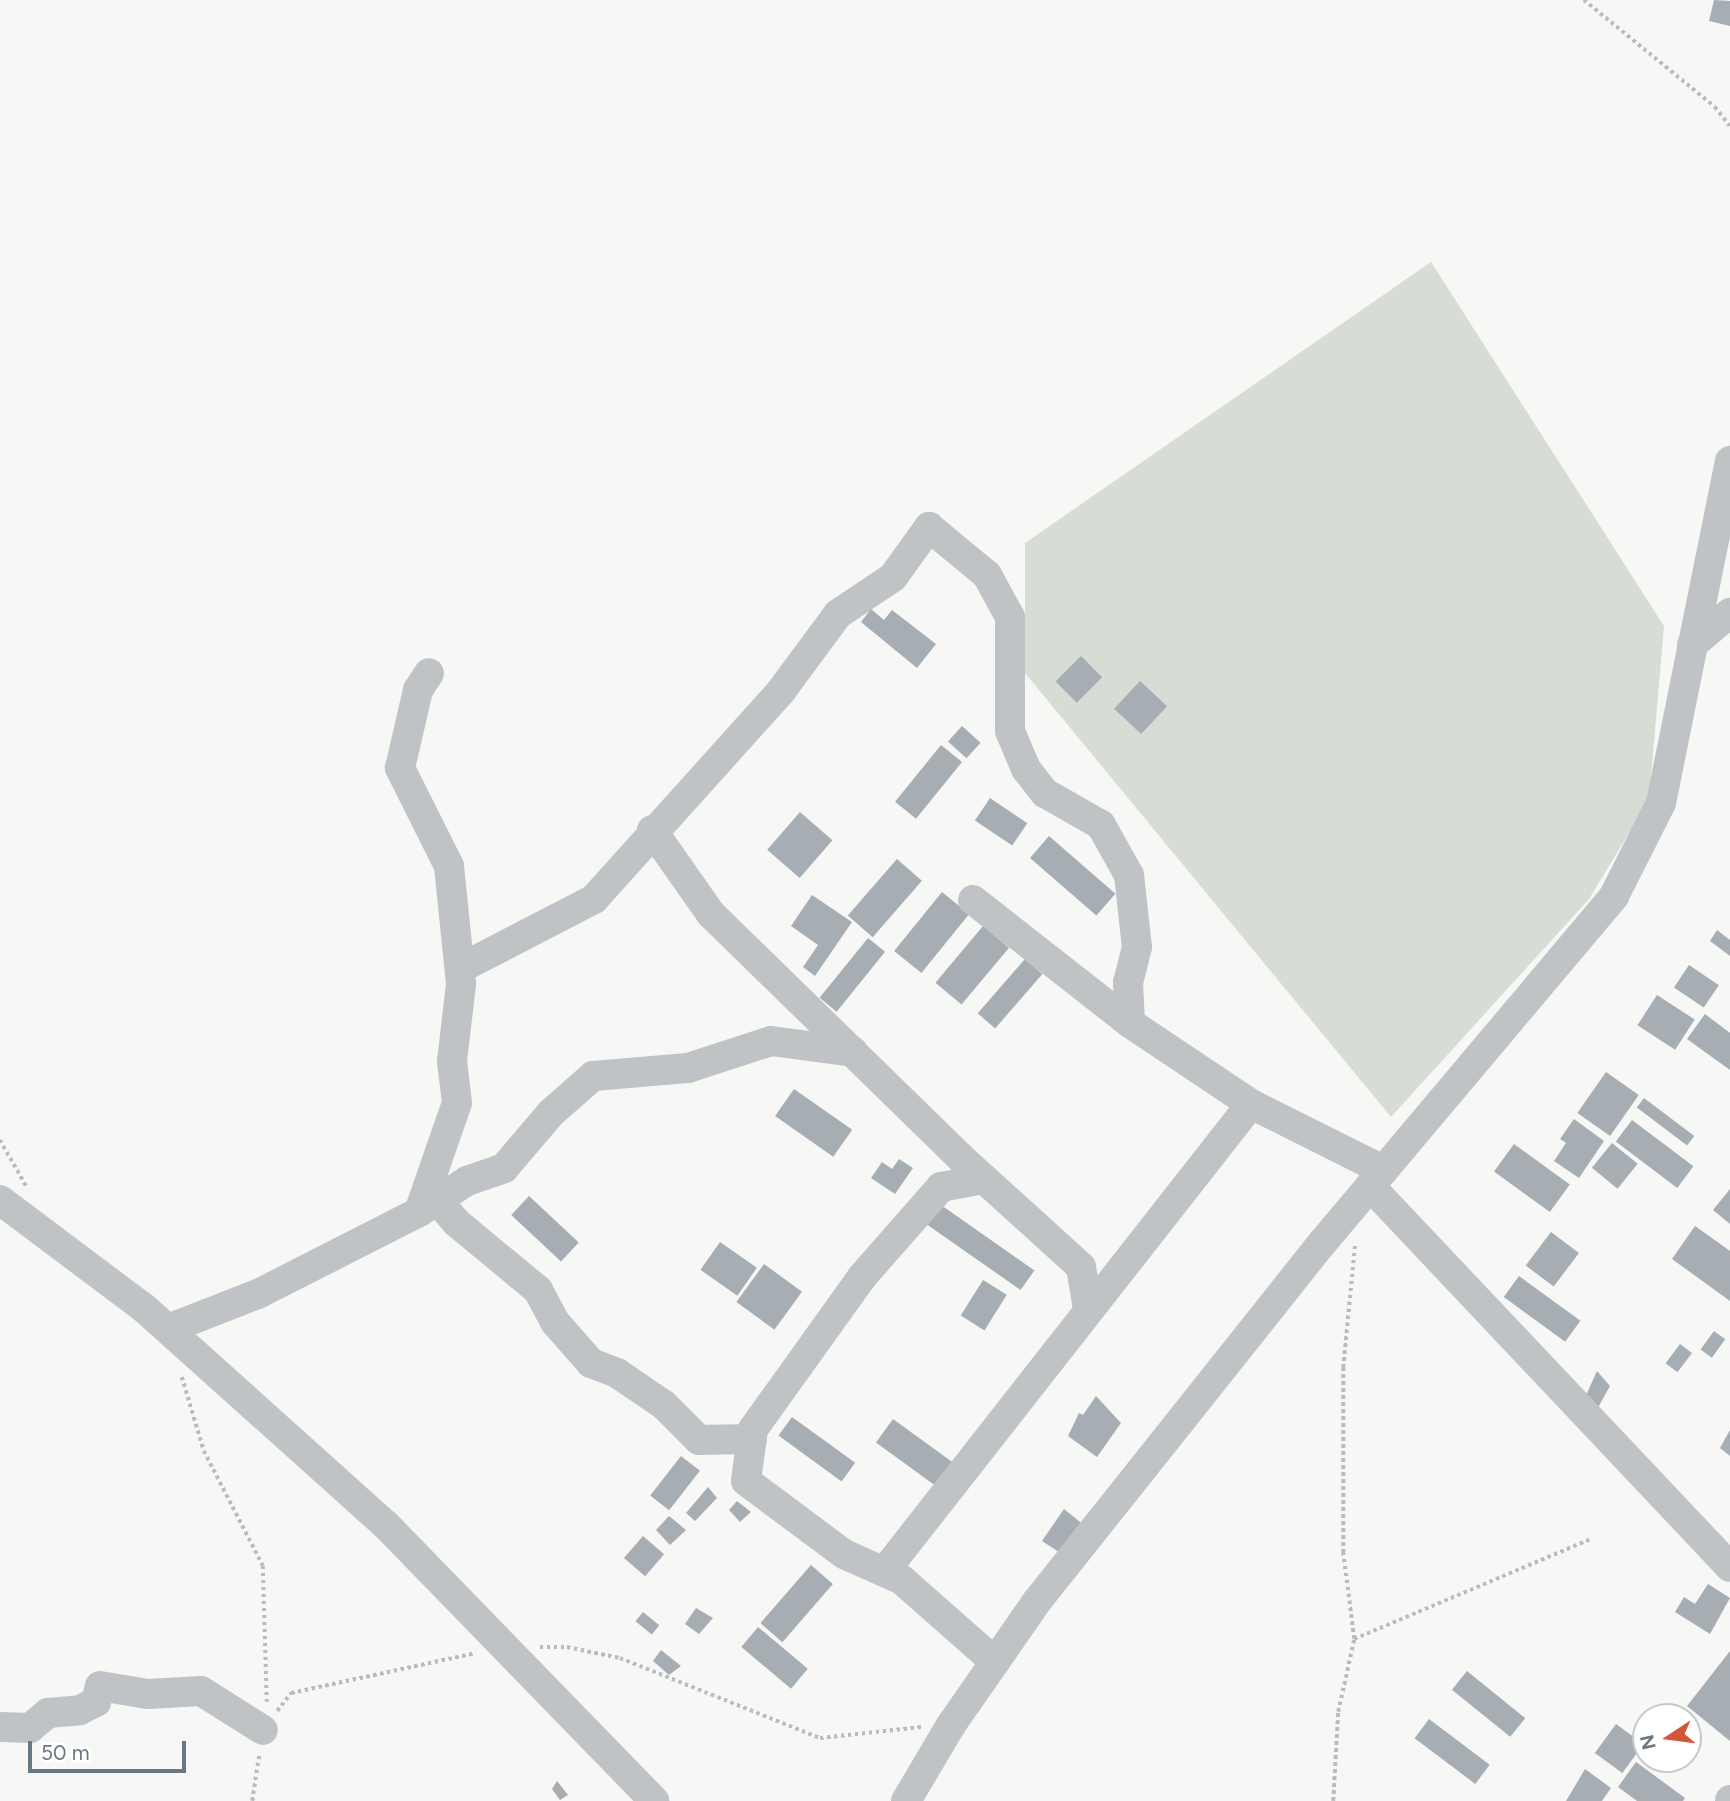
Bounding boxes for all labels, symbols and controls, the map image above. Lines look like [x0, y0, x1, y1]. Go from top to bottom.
north arrow [1632, 1703, 1702, 1773]
scale bar [32, 1728, 189, 1772]
text: N [1635, 1733, 1661, 1752]
text: 50 m [41, 1740, 90, 1765]

